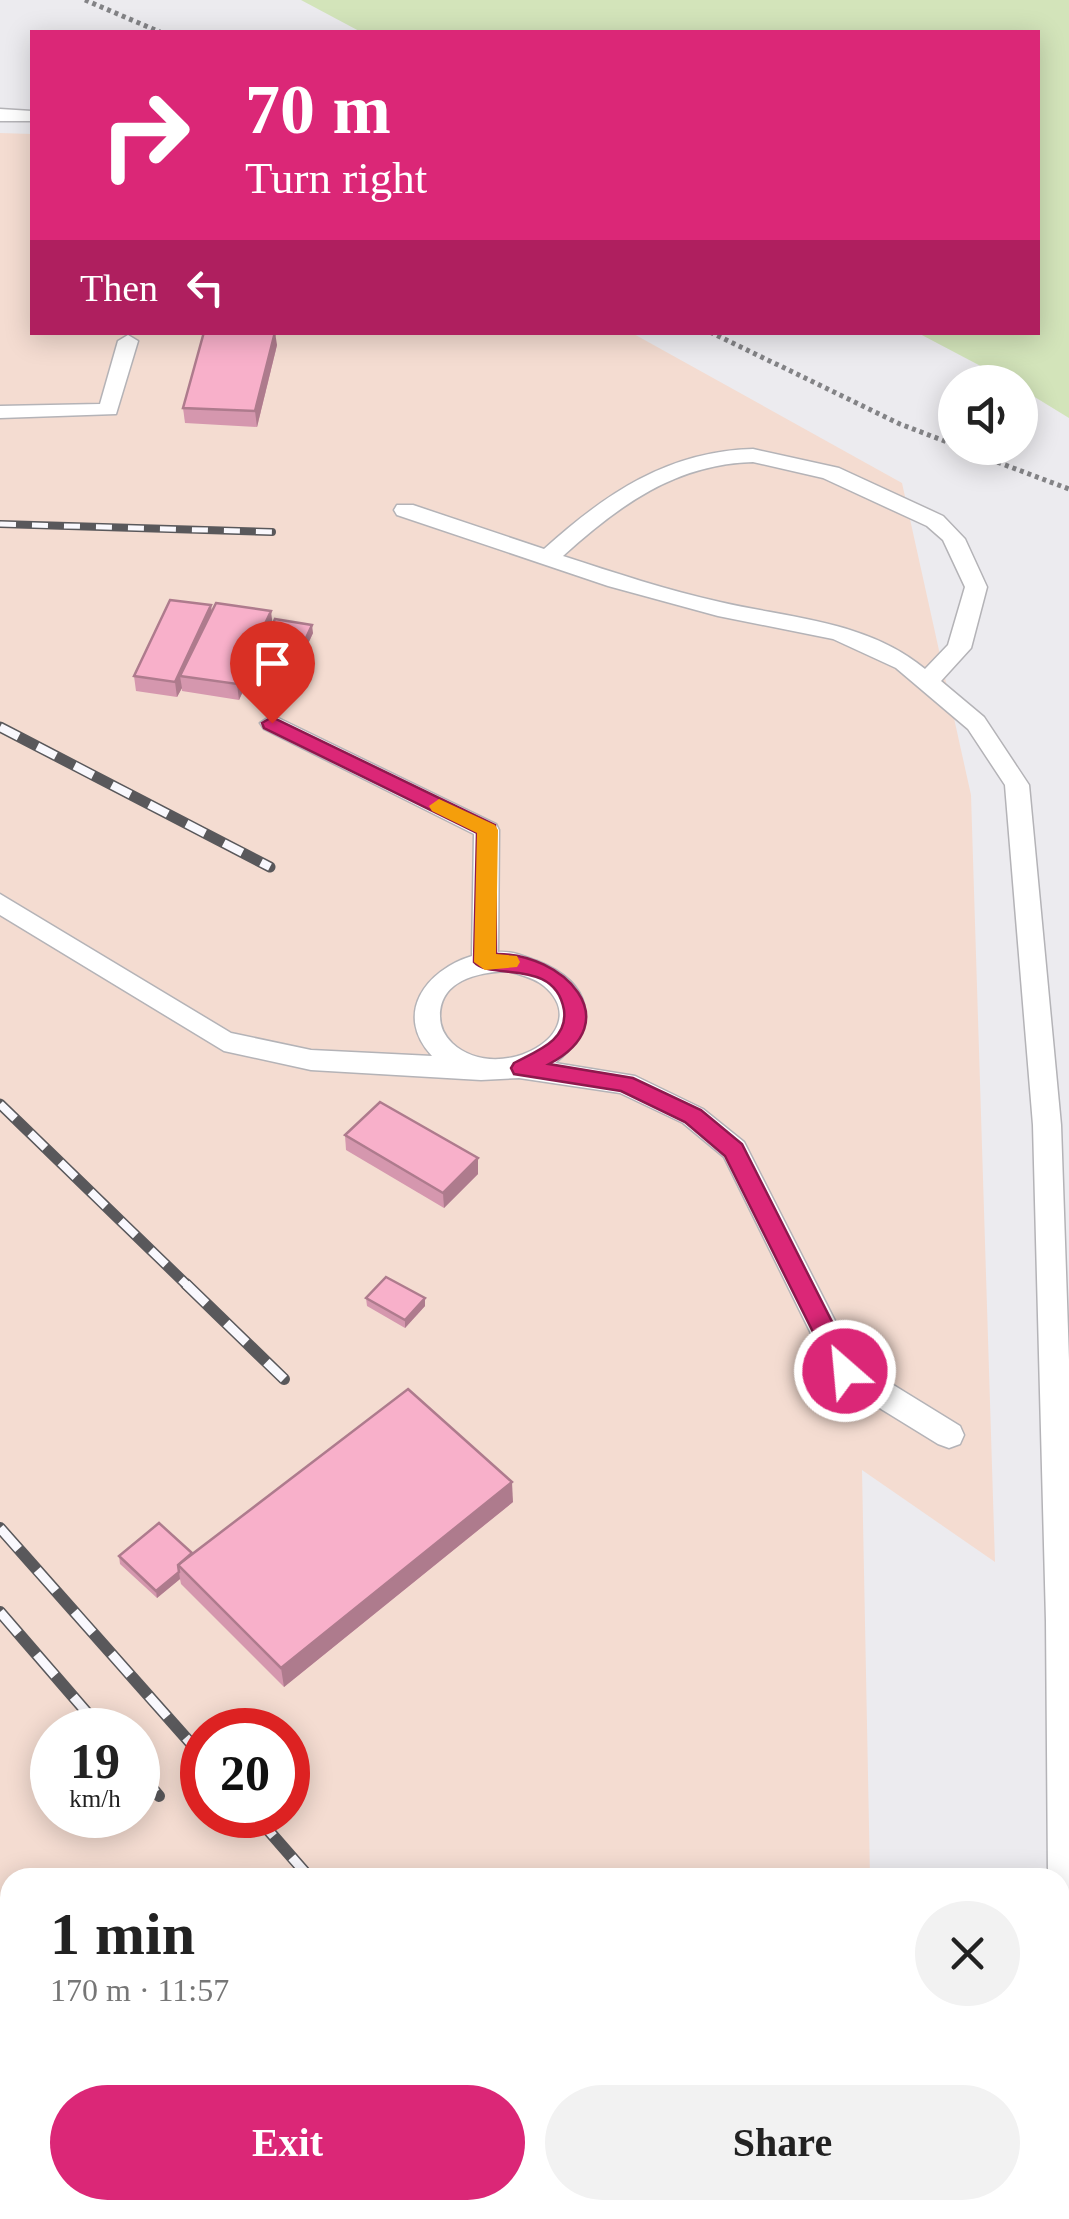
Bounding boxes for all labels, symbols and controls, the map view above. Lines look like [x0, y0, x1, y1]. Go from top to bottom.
icon: right [80, 70, 210, 200]
text: 70 m [245, 71, 391, 148]
text: Turn right [245, 153, 427, 203]
icon: left [178, 260, 233, 315]
text: Then [80, 267, 158, 309]
map controls [938, 365, 1038, 465]
button: sound [938, 365, 1038, 465]
pin [230, 621, 315, 724]
icon: arrive [245, 636, 300, 691]
position arrow [793, 1319, 897, 1423]
speed limit sign: 20 [180, 1708, 310, 1838]
text: 19 [70, 1733, 120, 1789]
text: km/h [69, 1785, 121, 1812]
text: 1 min [50, 1901, 195, 1967]
button: close [915, 1901, 1020, 2006]
text: 170 m · 11:57 [50, 1972, 229, 2008]
button: Exit [50, 2085, 525, 2200]
button: Share [545, 2085, 1020, 2200]

